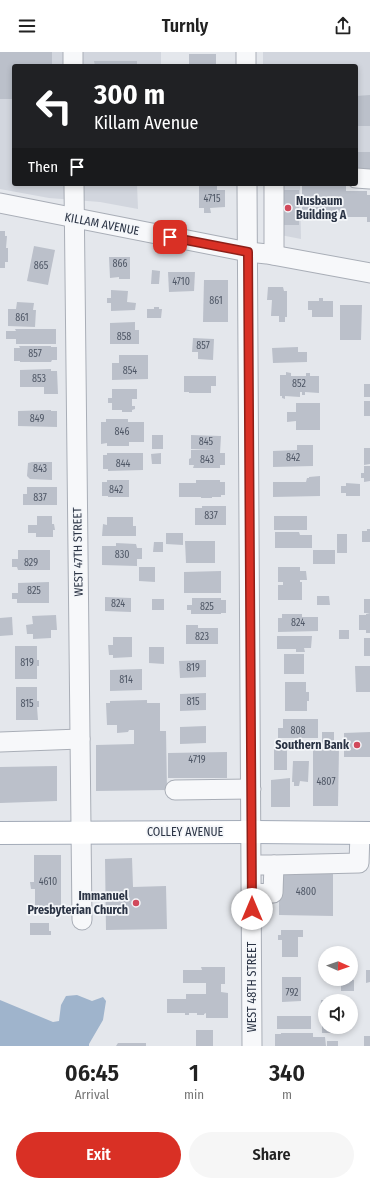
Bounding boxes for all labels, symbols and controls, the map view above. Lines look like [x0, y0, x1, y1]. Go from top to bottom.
icon: menu [16, 15, 38, 37]
text: Turnly [162, 15, 208, 37]
icon: share [332, 15, 354, 37]
text: 300 m [94, 78, 165, 111]
icon: left [28, 80, 80, 132]
text: Killam Avenue [94, 112, 198, 134]
icon: arrive [66, 156, 88, 178]
text: Then [28, 158, 58, 176]
house number: 4715 [203, 193, 221, 205]
place label: Nusbaum Building A [296, 194, 347, 222]
marker: Nusbaum Building A [283, 203, 293, 213]
street label: KILLAM AVENUE [64, 210, 141, 238]
pin [153, 220, 187, 254]
icon: arrive [159, 226, 181, 248]
house number: 866 [113, 258, 127, 270]
house number: 865 [34, 260, 49, 272]
house number: 4710 [172, 276, 190, 288]
house number: 861 [209, 295, 223, 307]
house number: 861 [15, 312, 29, 324]
house number: 858 [117, 331, 131, 343]
house number: 857 [196, 340, 210, 352]
house number: 857 [28, 348, 42, 360]
house number: 854 [123, 365, 137, 377]
house number: 853 [32, 373, 47, 385]
house number: 852 [292, 378, 307, 390]
house number: 849 [30, 413, 44, 425]
house number: 846 [115, 426, 129, 438]
house number: 845 [199, 436, 214, 448]
house number: 842 [286, 452, 301, 464]
house number: 843 [200, 454, 215, 466]
house number: 844 [116, 458, 130, 470]
house number: 843 [33, 463, 48, 475]
house number: 842 [109, 484, 124, 496]
house number: 837 [33, 492, 47, 504]
street label: WEST 47TH STREET [70, 507, 86, 597]
house number: 837 [204, 510, 218, 522]
house number: 830 [115, 549, 129, 561]
house number: 829 [24, 557, 38, 569]
house number: 825 [27, 585, 41, 597]
house number: 824 [111, 598, 125, 610]
house number: 825 [200, 601, 214, 613]
house number: 824 [291, 617, 305, 629]
house number: 823 [195, 631, 209, 643]
house number: 819 [20, 657, 34, 669]
house number: 819 [186, 662, 200, 674]
house number: 814 [119, 674, 133, 686]
house number: 815 [186, 696, 200, 708]
house number: 815 [20, 698, 34, 710]
house number: 808 [290, 725, 306, 737]
place label: Southern Bank [275, 738, 350, 752]
marker: Southern Bank [352, 740, 362, 750]
house number: 4719 [188, 754, 206, 766]
house number: 4807 [317, 776, 335, 788]
street label: COLLEY AVENUE [147, 825, 223, 839]
house number: 4610 [39, 876, 57, 888]
house number: 4800 [296, 886, 316, 898]
position arrow [231, 888, 273, 930]
place label: Immanuel Presbyterian Church [28, 889, 129, 917]
marker: Immanuel Presbyterian Church [131, 898, 141, 908]
street label: WEST 48TH STREET [245, 941, 259, 1032]
north arrow [318, 946, 358, 986]
map controls [318, 946, 358, 1034]
house number: 792 [286, 987, 299, 999]
button: sound [318, 994, 358, 1034]
text: 06:45 [65, 1059, 119, 1087]
text: 1 [189, 1059, 199, 1087]
text: 340 [269, 1059, 305, 1087]
text: Arrival [75, 1087, 109, 1102]
text: min [184, 1087, 204, 1102]
text: m [282, 1087, 292, 1102]
button: Exit [16, 1132, 181, 1178]
button: Share [189, 1132, 354, 1178]

